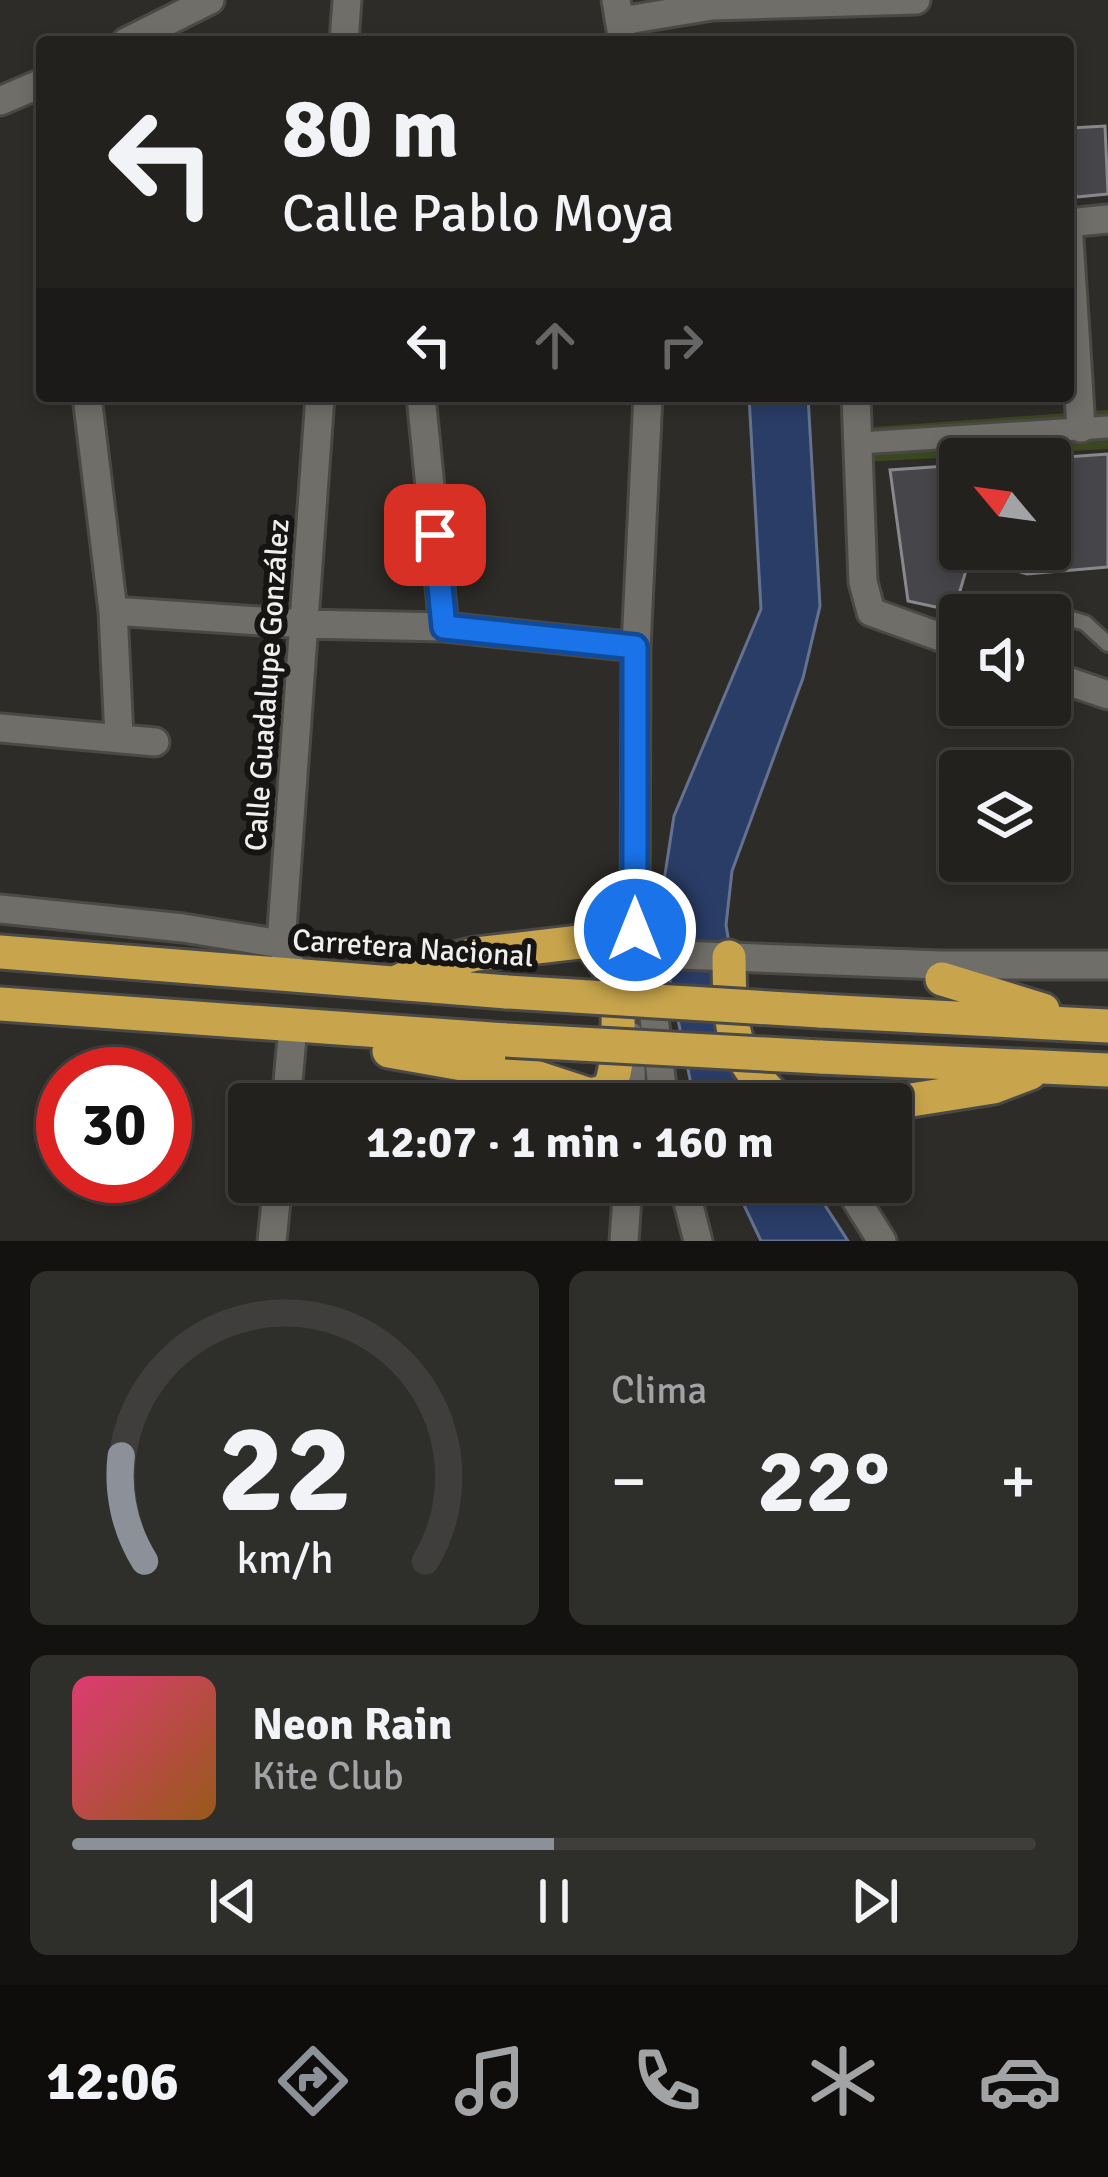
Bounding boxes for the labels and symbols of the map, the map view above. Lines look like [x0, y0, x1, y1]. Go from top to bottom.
north arrow [939, 438, 1071, 570]
pin [384, 484, 486, 586]
street label: Calle Guadalupe González [237, 518, 298, 852]
position arrow [572, 867, 698, 993]
street label: Carretera Nacional [291, 922, 535, 975]
speed limit sign: 30 [36, 1047, 192, 1203]

